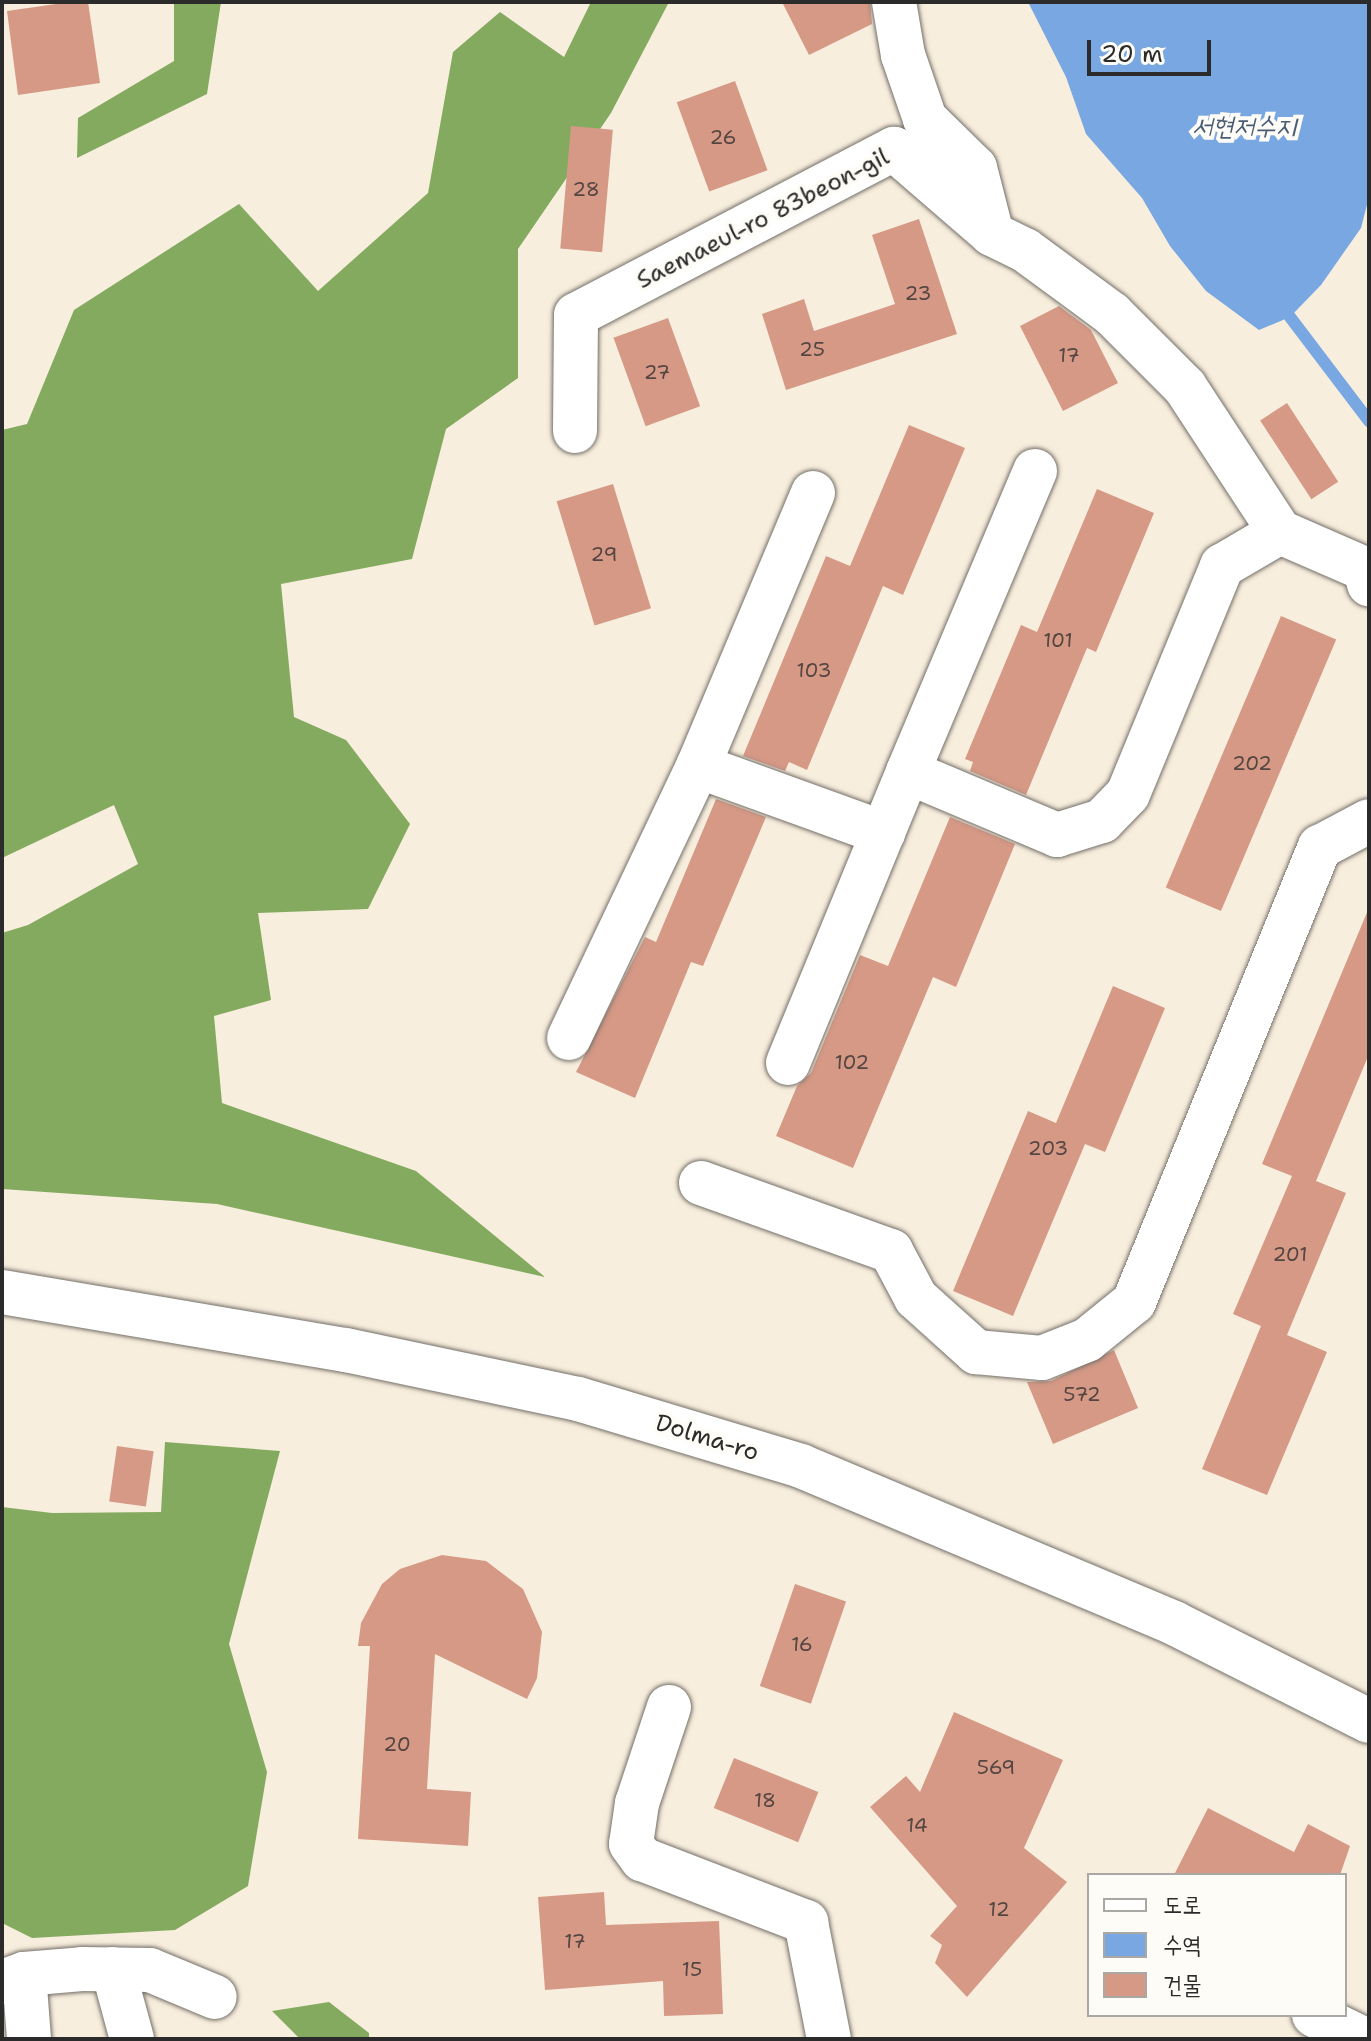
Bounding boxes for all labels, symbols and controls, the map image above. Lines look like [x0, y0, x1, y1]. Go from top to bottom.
scale bar [1091, 24, 1215, 74]
text: 20 m [1101, 38, 1163, 70]
water label: 서현저수지 [1192, 110, 1296, 142]
house number: 26 [709, 125, 737, 149]
street label: Saemaeul-ro 83beon-gil [632, 143, 894, 295]
house number: 28 [572, 177, 600, 201]
house number: 23 [905, 281, 931, 305]
house number: 25 [799, 337, 825, 361]
house number: 17 [1058, 343, 1080, 367]
house number: 27 [644, 360, 670, 384]
house number: 29 [591, 542, 617, 566]
house number: 101 [1043, 628, 1073, 652]
house number: 103 [797, 658, 831, 682]
house number: 202 [1232, 751, 1272, 775]
house number: 102 [835, 1050, 869, 1074]
house number: 203 [1028, 1136, 1068, 1160]
house number: 201 [1272, 1242, 1308, 1266]
house number: 572 [1063, 1382, 1101, 1406]
street label: Dolma-ro [652, 1409, 762, 1467]
house number: 16 [791, 1632, 813, 1656]
house number: 20 [383, 1732, 411, 1756]
house number: 569 [977, 1755, 1015, 1779]
house number: 18 [754, 1788, 776, 1812]
house number: 14 [906, 1813, 928, 1837]
legend [1087, 1873, 1347, 2017]
text: 도로 [1163, 1889, 1202, 1921]
house number: 12 [988, 1897, 1010, 1921]
house number: 17 [564, 1929, 586, 1953]
text: 수역 [1163, 1929, 1202, 1961]
house number: 15 [682, 1957, 702, 1981]
text: 건물 [1163, 1969, 1202, 2001]

